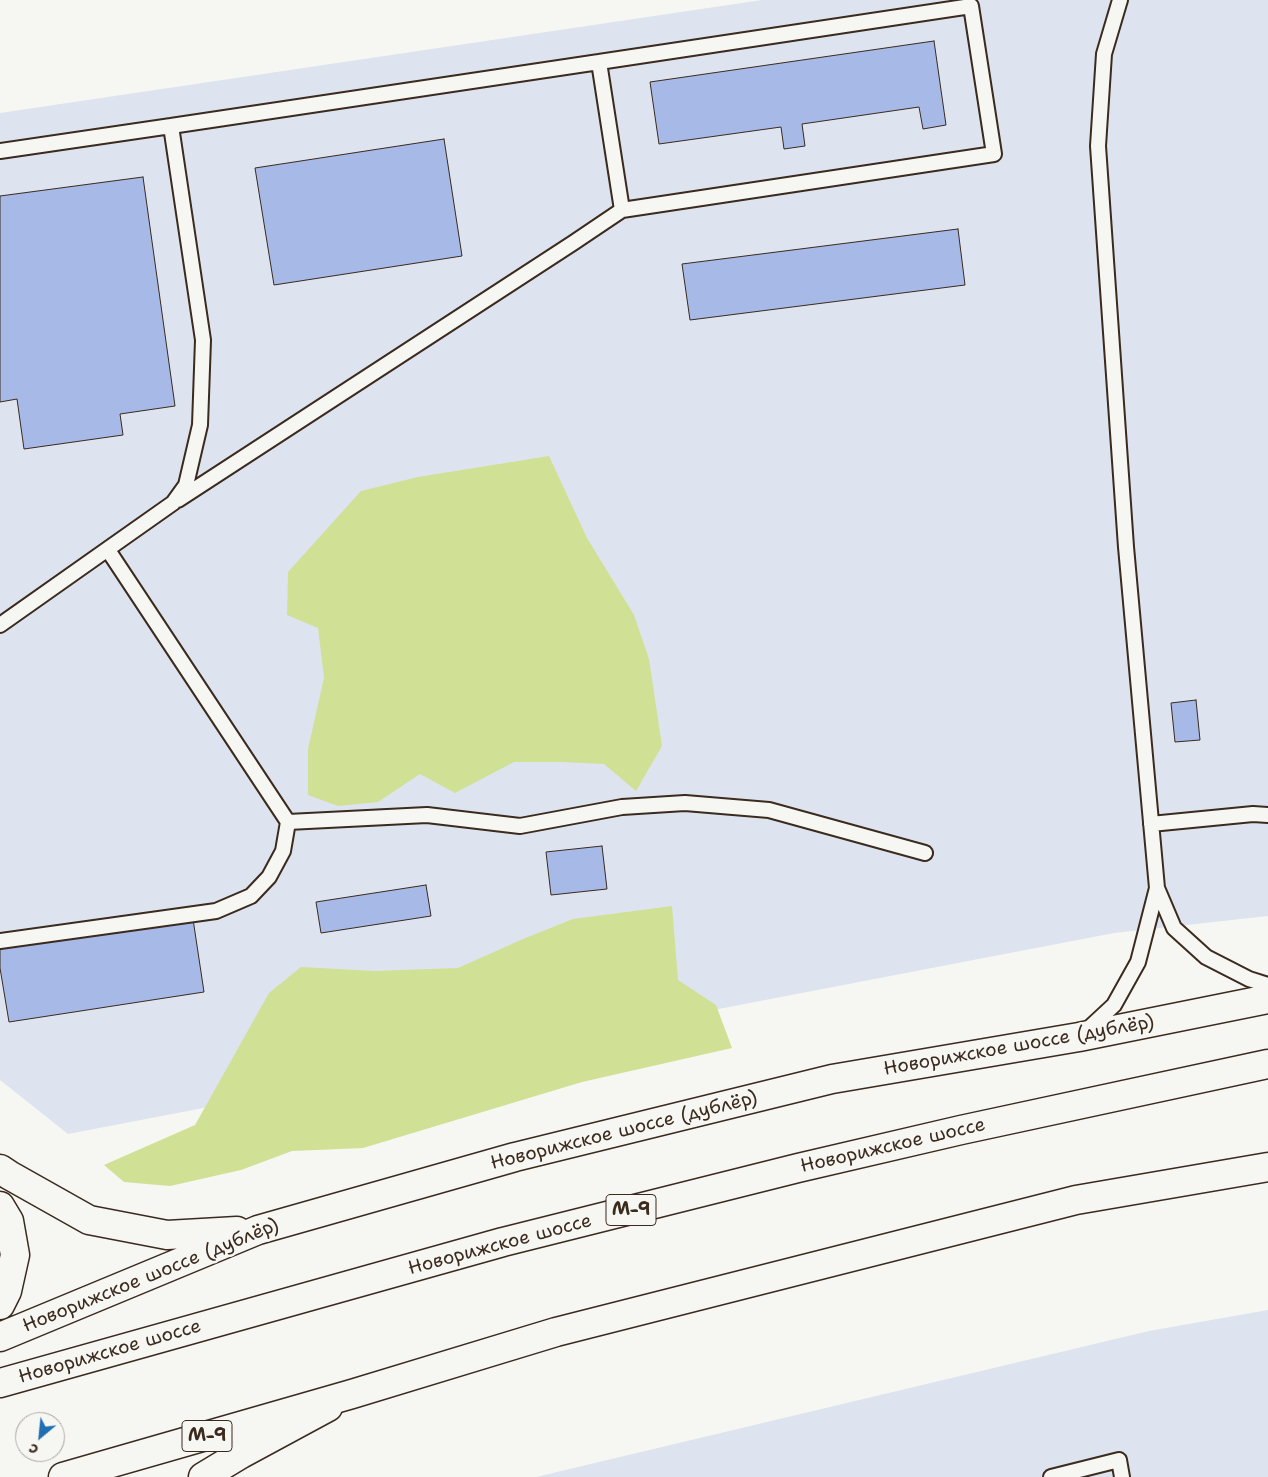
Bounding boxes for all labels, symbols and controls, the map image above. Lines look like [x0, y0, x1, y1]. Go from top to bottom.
street label: Новорижское шоссе (дублёр) [882, 1011, 1156, 1081]
street label: Новорижское шоссе (дублёр) [488, 1087, 760, 1175]
street label: Новорижское шоссе [798, 1114, 988, 1178]
road number: М-9 [606, 1194, 656, 1226]
street label: Новорижское шоссе [406, 1210, 594, 1280]
street label: Новорижское шоссе (дублёр) [20, 1214, 282, 1338]
street label: Новорижское шоссе [16, 1315, 204, 1389]
north arrow [15, 1412, 65, 1462]
road number: М-9 [182, 1420, 232, 1452]
text: С [25, 1439, 41, 1459]

